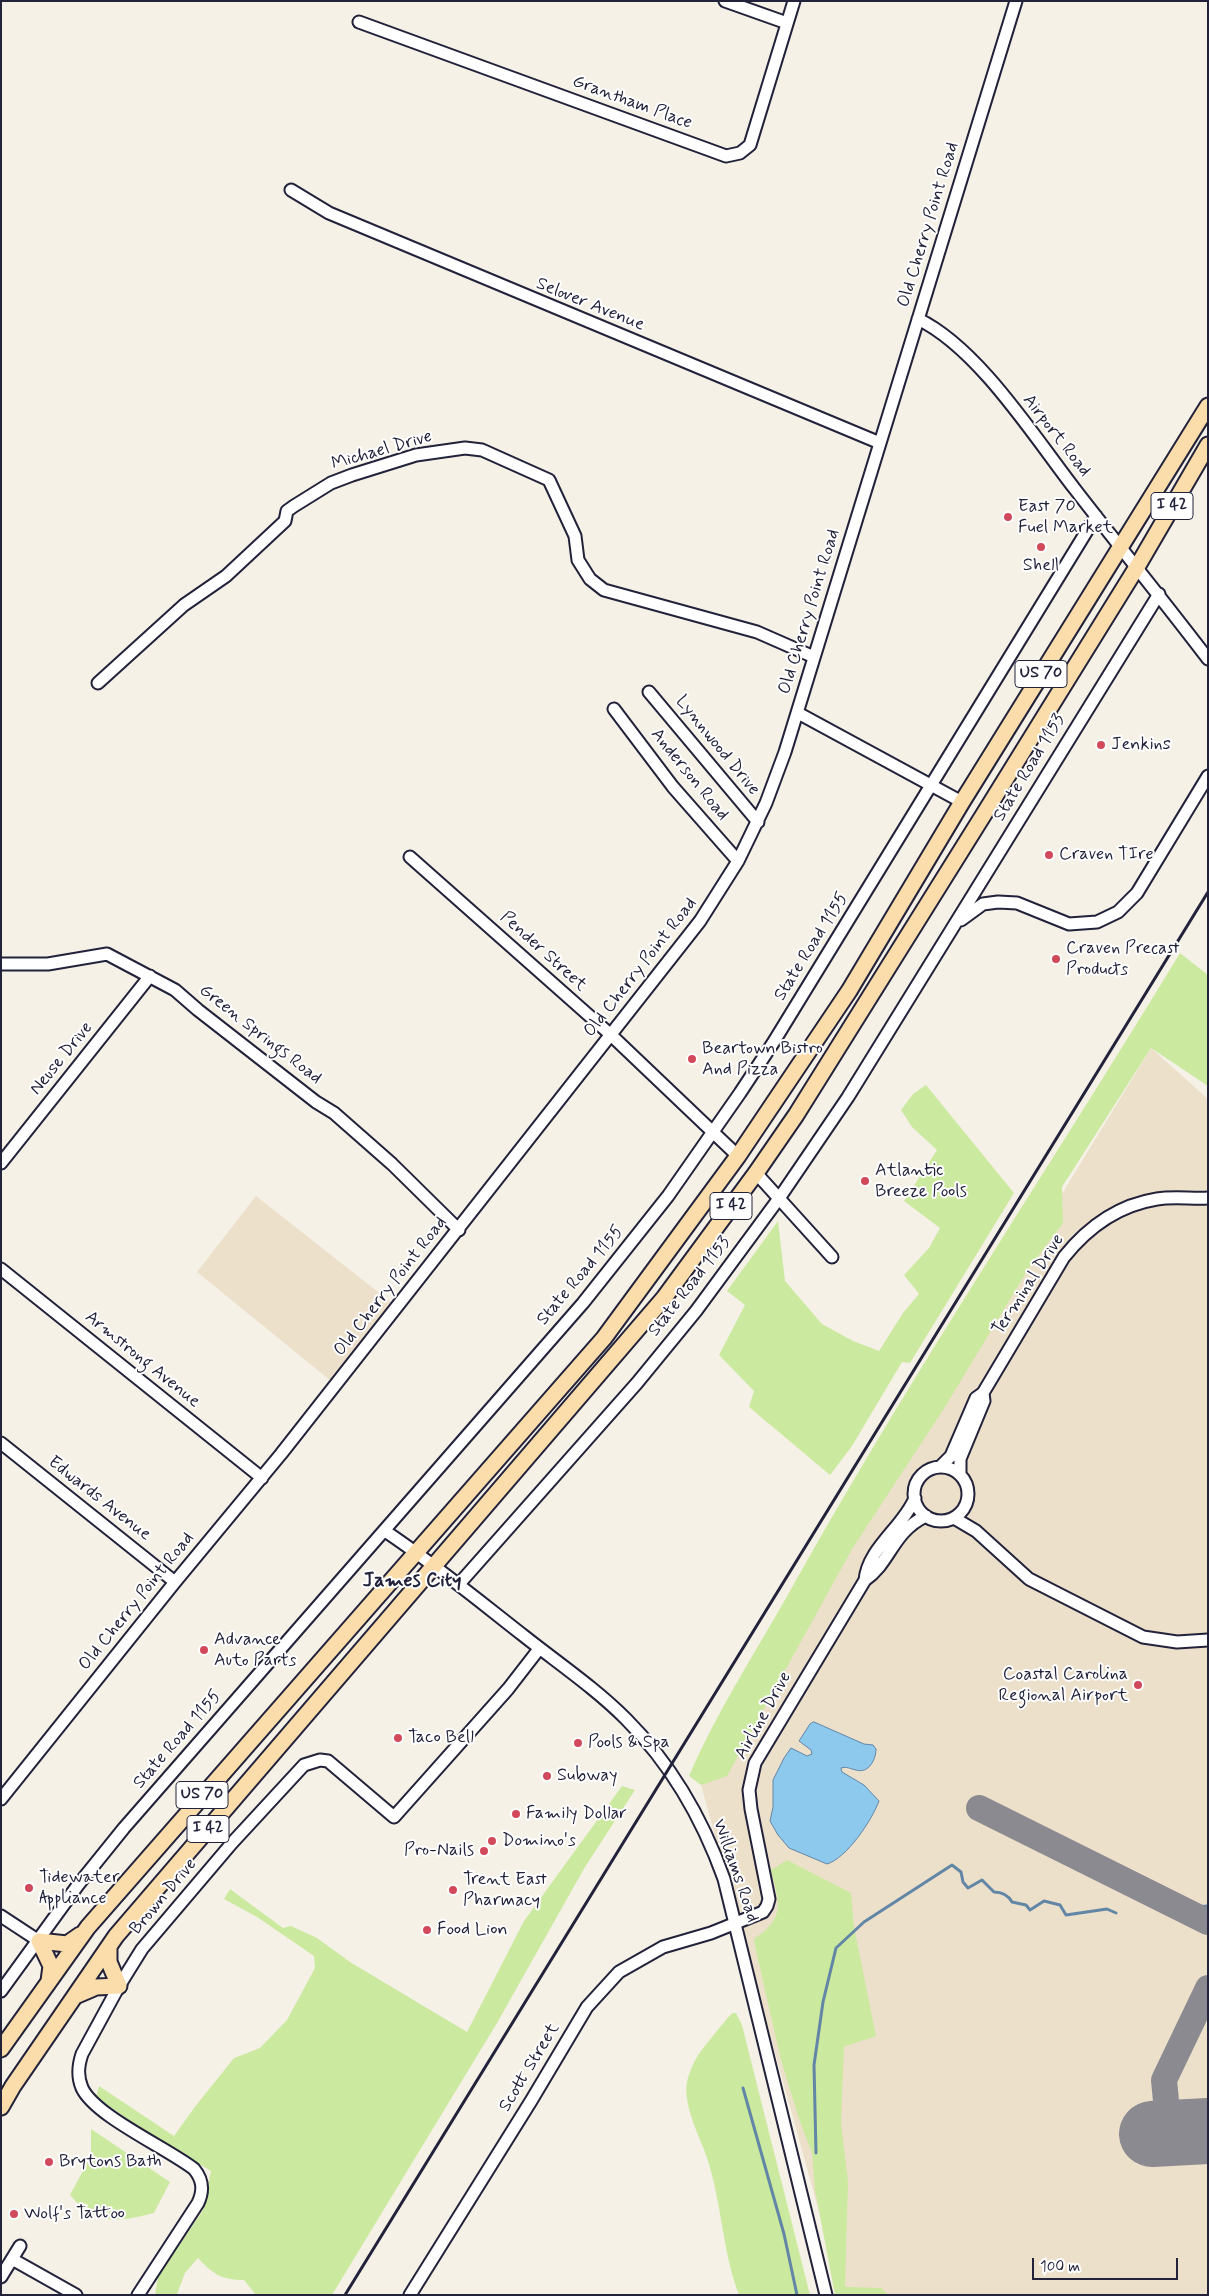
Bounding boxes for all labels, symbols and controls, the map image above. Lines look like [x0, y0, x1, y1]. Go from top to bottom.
street label: Grantham Place [569, 71, 695, 135]
street label: Old Cherry Point Road [894, 140, 964, 310]
street label: Selover Avenue [533, 273, 647, 337]
street label: Airport Road [1017, 390, 1095, 482]
street label: Michael Drive [329, 426, 435, 476]
road number: I 42 [1151, 492, 1193, 520]
place label: East 70 Fuel Market [1018, 496, 1113, 538]
marker: East 70 Fuel Market [1002, 511, 1014, 523]
street label: Old Cherry Point Road [775, 527, 845, 697]
marker: Shell [1035, 541, 1047, 553]
place label: Shell [1023, 555, 1059, 577]
road number: US 70 [1015, 661, 1067, 688]
street label: Lynnwood Drive [670, 692, 764, 800]
street label: State Road 1153 [990, 711, 1070, 825]
street label: Anderson Road [645, 725, 733, 825]
place label: Jenkins [1111, 734, 1171, 756]
marker: Jenkins [1095, 739, 1107, 751]
place label: Craven TIre [1059, 844, 1154, 866]
marker: Craven TIre [1043, 849, 1055, 861]
street label: State Road 1155 [770, 889, 854, 1005]
street label: Old Cherry Point Road [580, 894, 702, 1042]
street label: Pender Street [495, 907, 591, 997]
place label: Craven Precast Products [1066, 938, 1179, 981]
marker: Craven Precast Products [1050, 953, 1062, 965]
street label: Green Springs Road [194, 980, 326, 1090]
street label: Neuse Drive [26, 1018, 98, 1100]
place label: Beartown Bistro And Pizza [702, 1038, 823, 1080]
marker: Beartown Bistro And Pizza [686, 1053, 698, 1065]
place label: Atlantic Breeze Pools [875, 1160, 967, 1202]
marker: Atlantic Breeze Pools [859, 1175, 871, 1187]
road number: I 42 [710, 1192, 752, 1220]
street label: Old Cherry Point Road [330, 1213, 452, 1361]
street label: State Road 1155 [533, 1222, 629, 1330]
street label: Terminal Drive [988, 1231, 1070, 1339]
street label: State Road 1153 [644, 1233, 736, 1341]
street label: Armstrong Avenue [80, 1307, 204, 1413]
street label: Edwards Avenue [43, 1452, 155, 1546]
street label: Old Cherry Point Road [75, 1529, 199, 1675]
district label: James City [363, 1570, 461, 1594]
place label: Advance Auto Parts [214, 1629, 296, 1672]
marker: Advance Auto Parts [198, 1644, 210, 1656]
place label: Coastal Carolina Regional Airport [999, 1664, 1128, 1706]
street label: Airline Drive [731, 1668, 797, 1764]
marker: Coastal Carolina Regional Airport [1132, 1679, 1144, 1691]
street label: State Road 1155 [129, 1686, 227, 1794]
place label: Taco Bell [408, 1727, 474, 1749]
marker: Taco Bell [392, 1732, 404, 1744]
place label: Pools & Spa [588, 1732, 670, 1754]
marker: Pools & Spa [572, 1737, 584, 1749]
place label: Subway [557, 1765, 618, 1787]
marker: Subway [541, 1770, 553, 1782]
road number: US 70 [176, 1782, 228, 1808]
place label: Family Dollar [526, 1803, 627, 1825]
marker: Family Dollar [510, 1808, 522, 1820]
road number: I 42 [187, 1816, 229, 1842]
street label: Williams Road [707, 1817, 763, 1925]
place label: Domino's [502, 1830, 576, 1852]
marker: Domino's [486, 1835, 498, 1847]
place label: Pro-Nails [404, 1840, 474, 1862]
marker: Pro-Nails [478, 1845, 490, 1857]
street label: Brown Drive [126, 1855, 202, 1939]
place label: Tidewater Appliance [39, 1867, 119, 1910]
place label: Trent East Pharmacy [463, 1869, 547, 1912]
marker: Tidewater Appliance [23, 1882, 35, 1894]
marker: Trent East Pharmacy [447, 1884, 459, 1896]
place label: Food Lion [437, 1919, 508, 1941]
marker: Food Lion [421, 1924, 433, 1936]
street label: Scott Street [495, 2020, 565, 2116]
place label: Brytons Bath [59, 2151, 162, 2173]
marker: Brytons Bath [43, 2156, 55, 2168]
place label: Wolf's Tattoo [24, 2203, 125, 2225]
marker: Wolf's Tattoo [8, 2208, 20, 2220]
scale bar [1034, 2248, 1180, 2280]
text: 100 m [1040, 2257, 1080, 2277]

